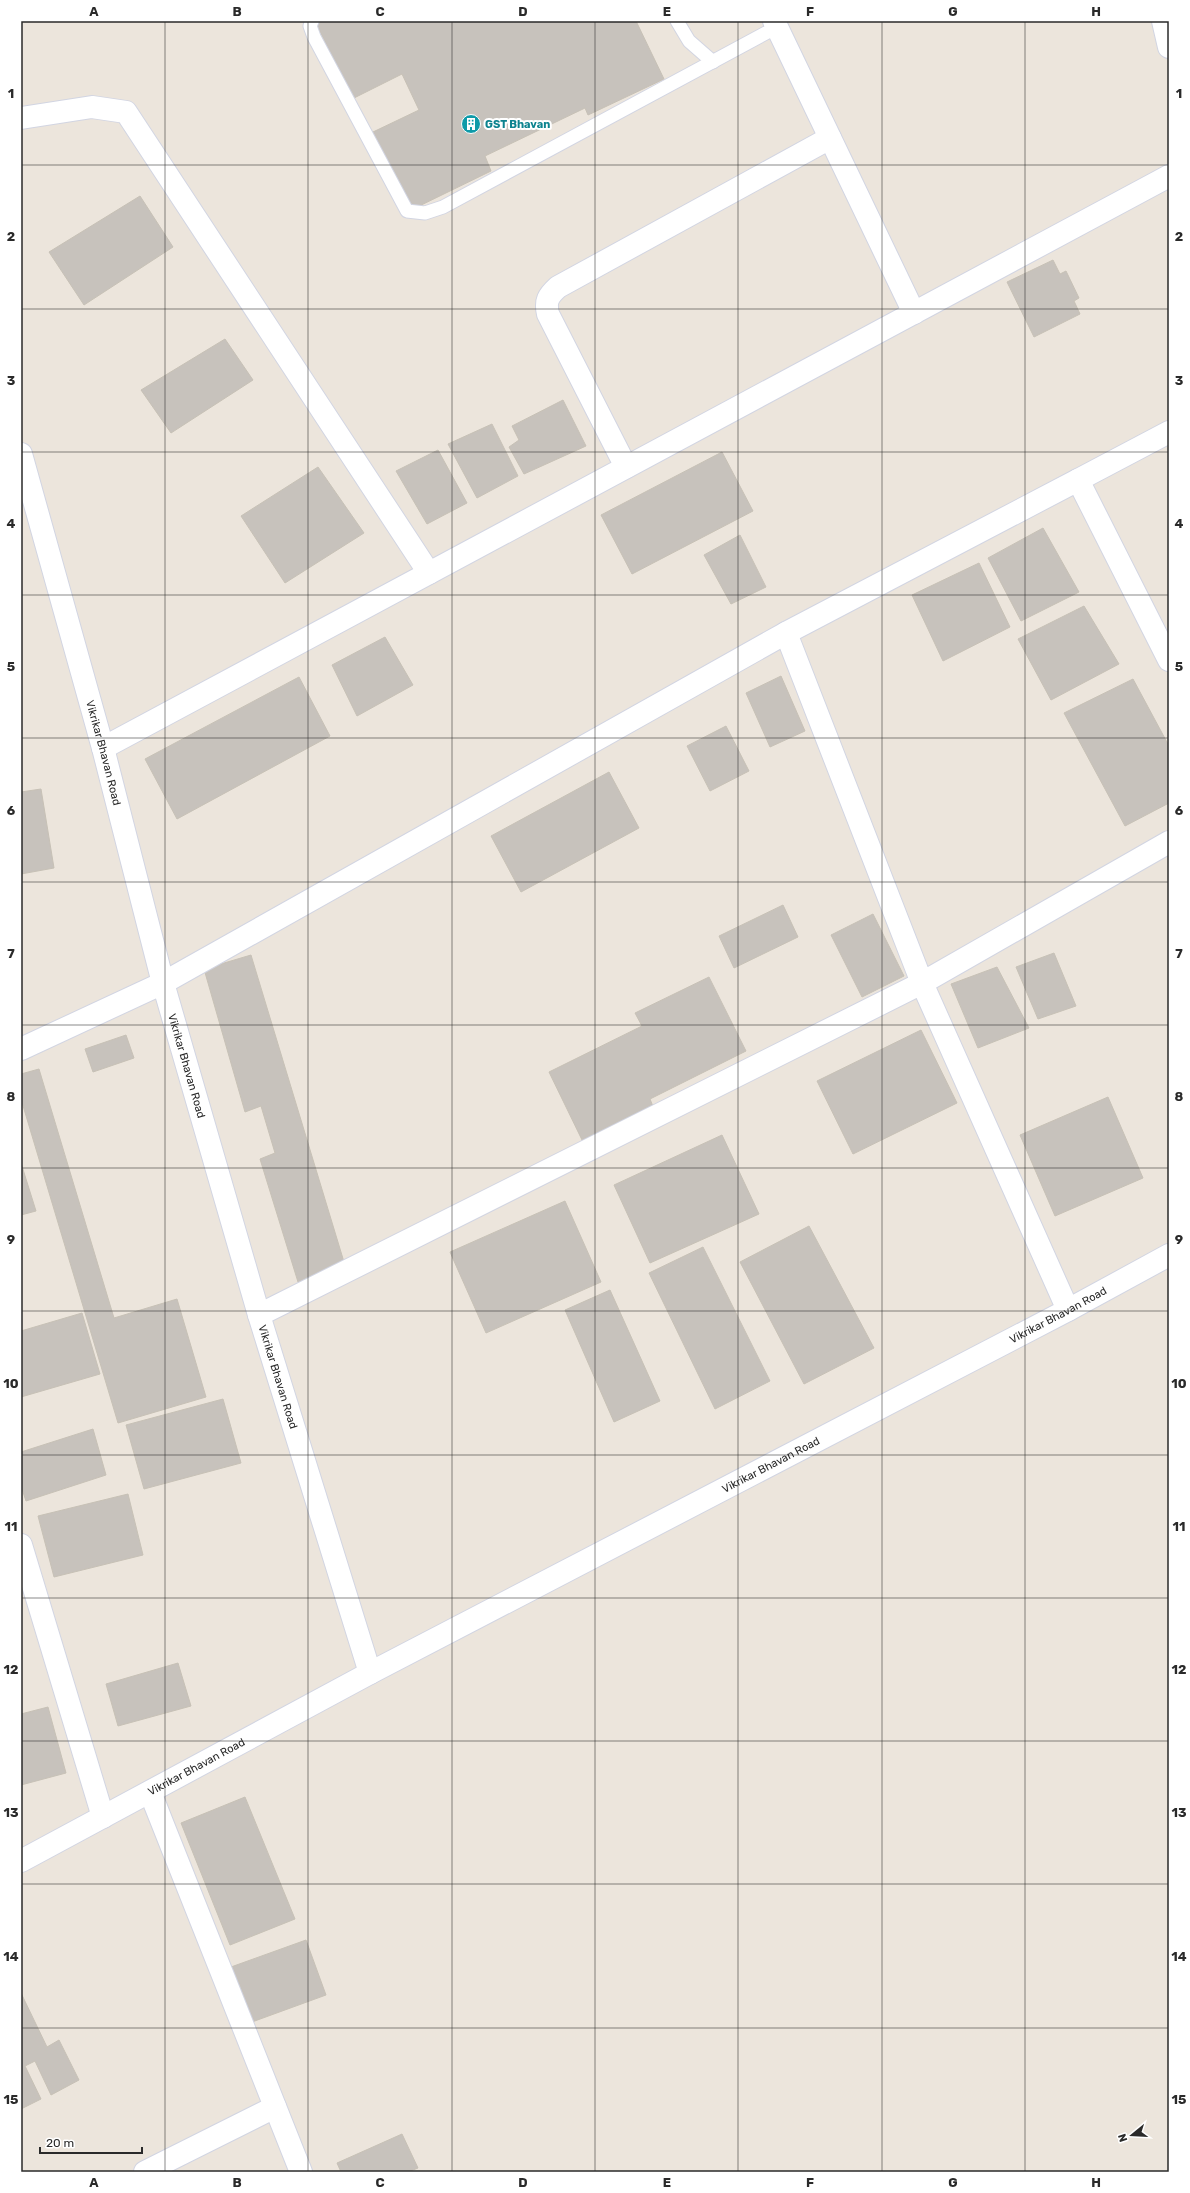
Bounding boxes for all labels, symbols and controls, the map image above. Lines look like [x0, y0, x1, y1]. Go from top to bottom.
text: A [89, 4, 99, 19]
text: B [232, 4, 242, 19]
text: C [375, 4, 385, 19]
text: D [518, 4, 528, 19]
text: E [663, 4, 671, 19]
text: F [806, 4, 814, 19]
text: G [948, 4, 958, 19]
text: H [1091, 4, 1101, 19]
text: 1 [8, 86, 14, 101]
text: 1 [1176, 86, 1182, 101]
building icon: GST Bhavan [460, 113, 482, 135]
place label: GST Bhavan [485, 118, 550, 131]
text: 2 [7, 229, 15, 244]
text: 2 [1175, 229, 1183, 244]
text: 3 [7, 373, 16, 388]
text: 3 [1175, 373, 1184, 388]
text: 4 [7, 516, 16, 531]
text: 4 [1175, 516, 1184, 531]
text: 5 [7, 659, 15, 674]
text: 5 [1175, 659, 1183, 674]
street label: Vikrikar Bhavan Road [83, 699, 123, 807]
text: 6 [7, 803, 16, 818]
text: 6 [1175, 803, 1184, 818]
text: 7 [7, 946, 15, 961]
text: 7 [1175, 946, 1183, 961]
street label: Vikrikar Bhavan Road [165, 1012, 208, 1120]
text: 8 [7, 1089, 16, 1104]
text: 8 [1175, 1089, 1184, 1104]
text: 9 [7, 1232, 15, 1247]
text: 9 [1175, 1232, 1183, 1247]
street label: Vikrikar Bhavan Road [1007, 1284, 1109, 1346]
street label: Vikrikar Bhavan Road [255, 1323, 300, 1430]
text: 10 [3, 1376, 19, 1391]
text: 10 [1171, 1376, 1187, 1391]
street label: Vikrikar Bhavan Road [720, 1434, 822, 1496]
text: 11 [5, 1519, 17, 1534]
text: 11 [1173, 1519, 1185, 1534]
text: 12 [4, 1662, 18, 1677]
text: 12 [1172, 1662, 1186, 1677]
street label: Vikrikar Bhavan Road [146, 1736, 247, 1798]
text: 13 [3, 1805, 19, 1820]
text: 13 [1171, 1805, 1187, 1820]
text: 14 [3, 1949, 19, 1964]
text: 14 [1171, 1949, 1187, 1964]
text: 15 [4, 2092, 18, 2107]
text: 15 [1172, 2092, 1186, 2107]
north arrow [1112, 2115, 1152, 2155]
scale bar [40, 2129, 142, 2155]
text: N [1116, 2132, 1130, 2144]
text: 20 m [46, 2136, 74, 2150]
text: A [89, 2175, 99, 2190]
text: B [232, 2175, 242, 2190]
text: C [375, 2175, 385, 2190]
text: D [518, 2175, 528, 2190]
text: E [663, 2175, 671, 2190]
text: F [806, 2175, 814, 2190]
text: G [948, 2175, 958, 2190]
text: H [1091, 2175, 1101, 2190]

